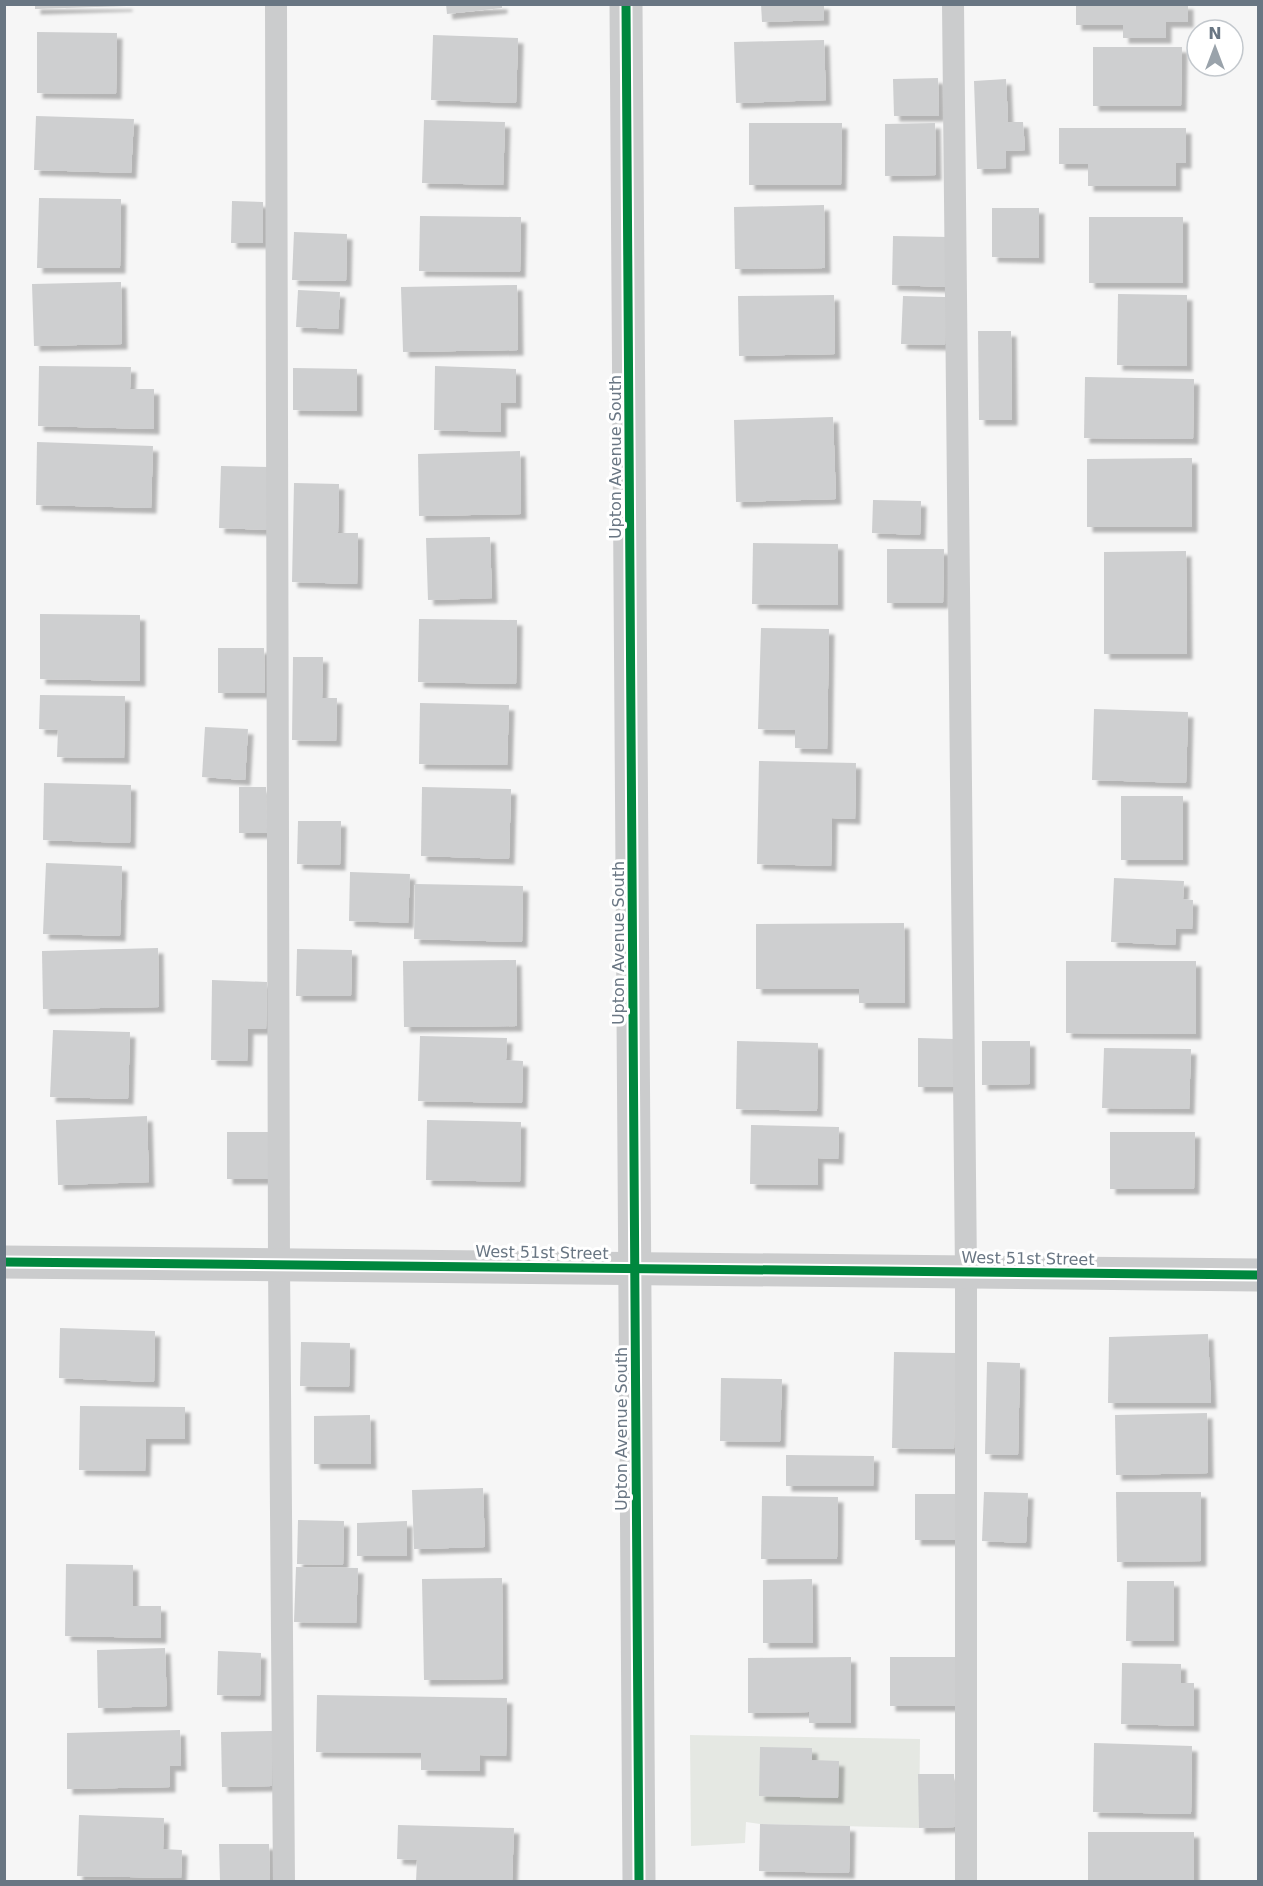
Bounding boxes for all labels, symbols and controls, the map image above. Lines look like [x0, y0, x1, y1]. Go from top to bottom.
north arrow [1185, 18, 1245, 78]
text: N [1208, 24, 1222, 43]
street label: Upton Avenue South [606, 375, 625, 539]
street label: Upton Avenue South [609, 861, 628, 1025]
street label: West 51st Street [475, 1242, 609, 1263]
street label: West 51st Street [961, 1248, 1095, 1269]
street label: Upton Avenue South [612, 1347, 631, 1511]

